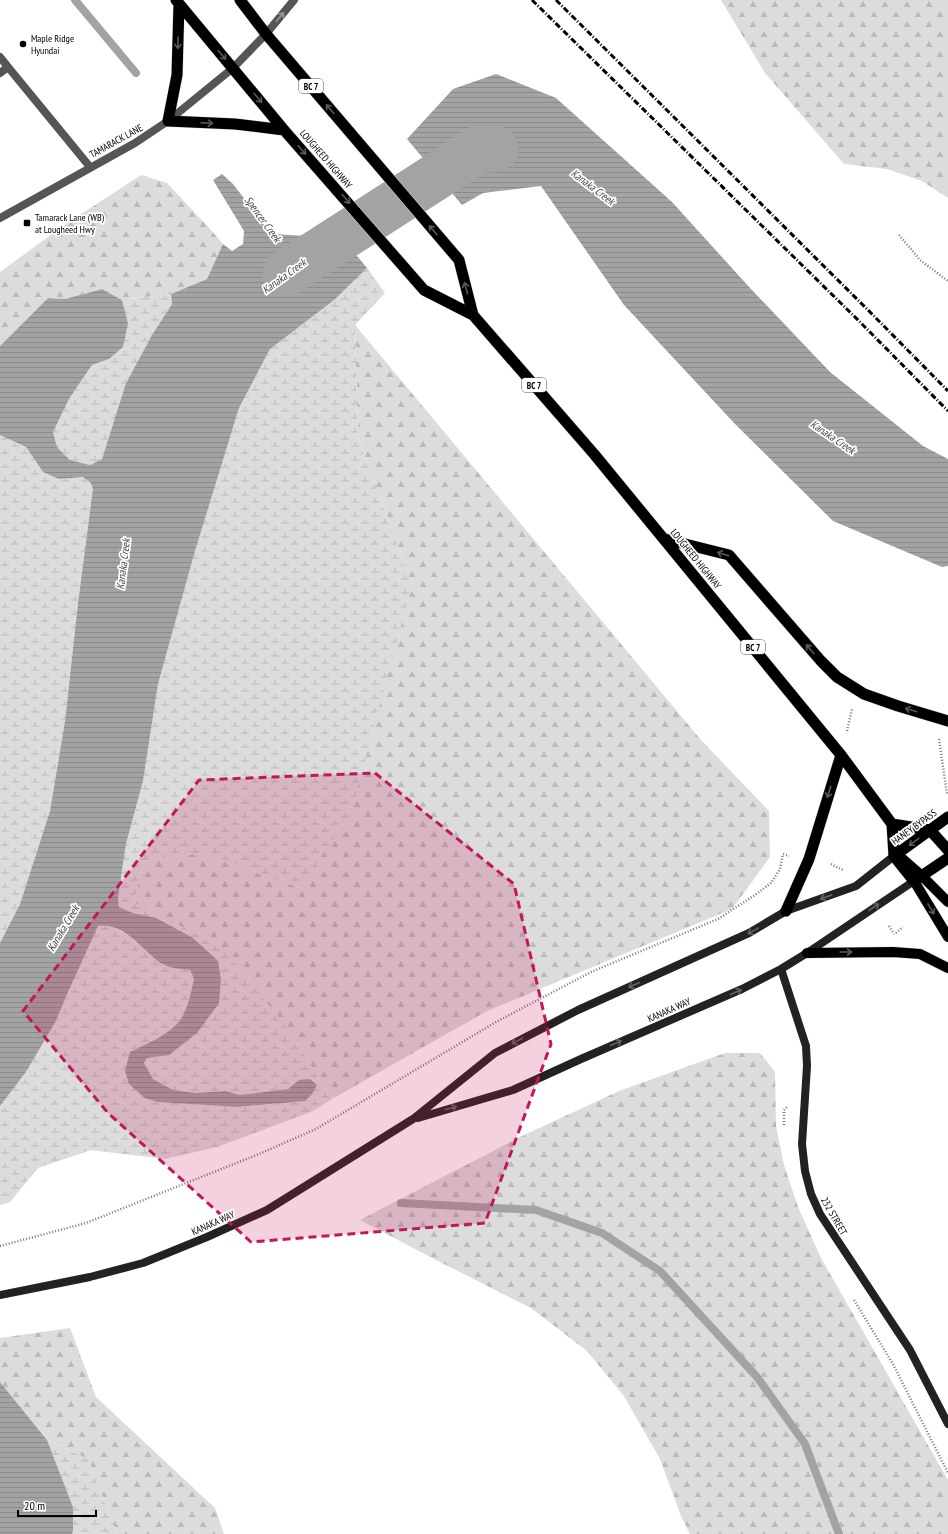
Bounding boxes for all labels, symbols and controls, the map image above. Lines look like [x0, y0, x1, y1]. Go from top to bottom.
one-way arrow [276, 11, 285, 22]
place label: Maple Ridge Hyundai [31, 32, 74, 57]
one-way arrow [174, 36, 182, 49]
marker: Maple Ridge Hyundai [18, 39, 28, 49]
one-way arrow [217, 50, 226, 61]
road number: BC 7 [299, 79, 323, 93]
one-way arrow [253, 93, 262, 103]
one-way arrow [326, 104, 335, 115]
one-way arrow [200, 119, 213, 126]
street label: TAMARACK LANE [87, 121, 145, 161]
street label: LOUGHEED HIGHWAY [297, 127, 355, 191]
one-way arrow [297, 145, 307, 155]
water label: Kanaka Creek [568, 166, 619, 209]
water label: Spencer Creek [242, 193, 285, 246]
one-way arrow [341, 194, 350, 205]
place label: Tamarack Lane (WB) at Lougheed Hwy [35, 211, 105, 236]
marker: Tamarack Lane (WB) at Lougheed Hwy [22, 218, 32, 228]
one-way arrow [429, 225, 438, 236]
water label: Kanaka Creek [259, 254, 310, 297]
one-way arrow [462, 282, 469, 295]
road number: BC 7 [522, 378, 546, 392]
water label: Kanaka Creek [808, 417, 859, 458]
street label: LOUGHEED HIGHWAY [668, 526, 725, 592]
water label: Kanaka Creek [113, 536, 133, 590]
one-way arrow [717, 550, 730, 557]
road number: BC 7 [741, 640, 765, 654]
one-way arrow [806, 643, 815, 654]
one-way arrow [904, 706, 917, 713]
one-way arrow [825, 786, 833, 798]
street label: HANEY BYPASS [889, 806, 939, 848]
one-way arrow [908, 838, 919, 846]
one-way arrow [820, 894, 832, 902]
water label: Kanaka Creek [44, 901, 83, 953]
one-way arrow [869, 903, 880, 911]
one-way arrow [928, 903, 936, 915]
one-way arrow [747, 928, 759, 936]
one-way arrow [839, 948, 852, 956]
one-way arrow [629, 982, 641, 989]
one-way arrow [729, 987, 741, 995]
street label: KANAKA WAY [645, 995, 693, 1025]
one-way arrow [511, 1038, 523, 1046]
one-way arrow [610, 1039, 622, 1047]
one-way arrow [444, 1104, 457, 1111]
street label: 232 STREET [818, 1194, 850, 1238]
street label: KANAKA WAY [189, 1208, 237, 1238]
scale bar [18, 1492, 96, 1518]
text: 20 m [24, 1498, 45, 1513]

